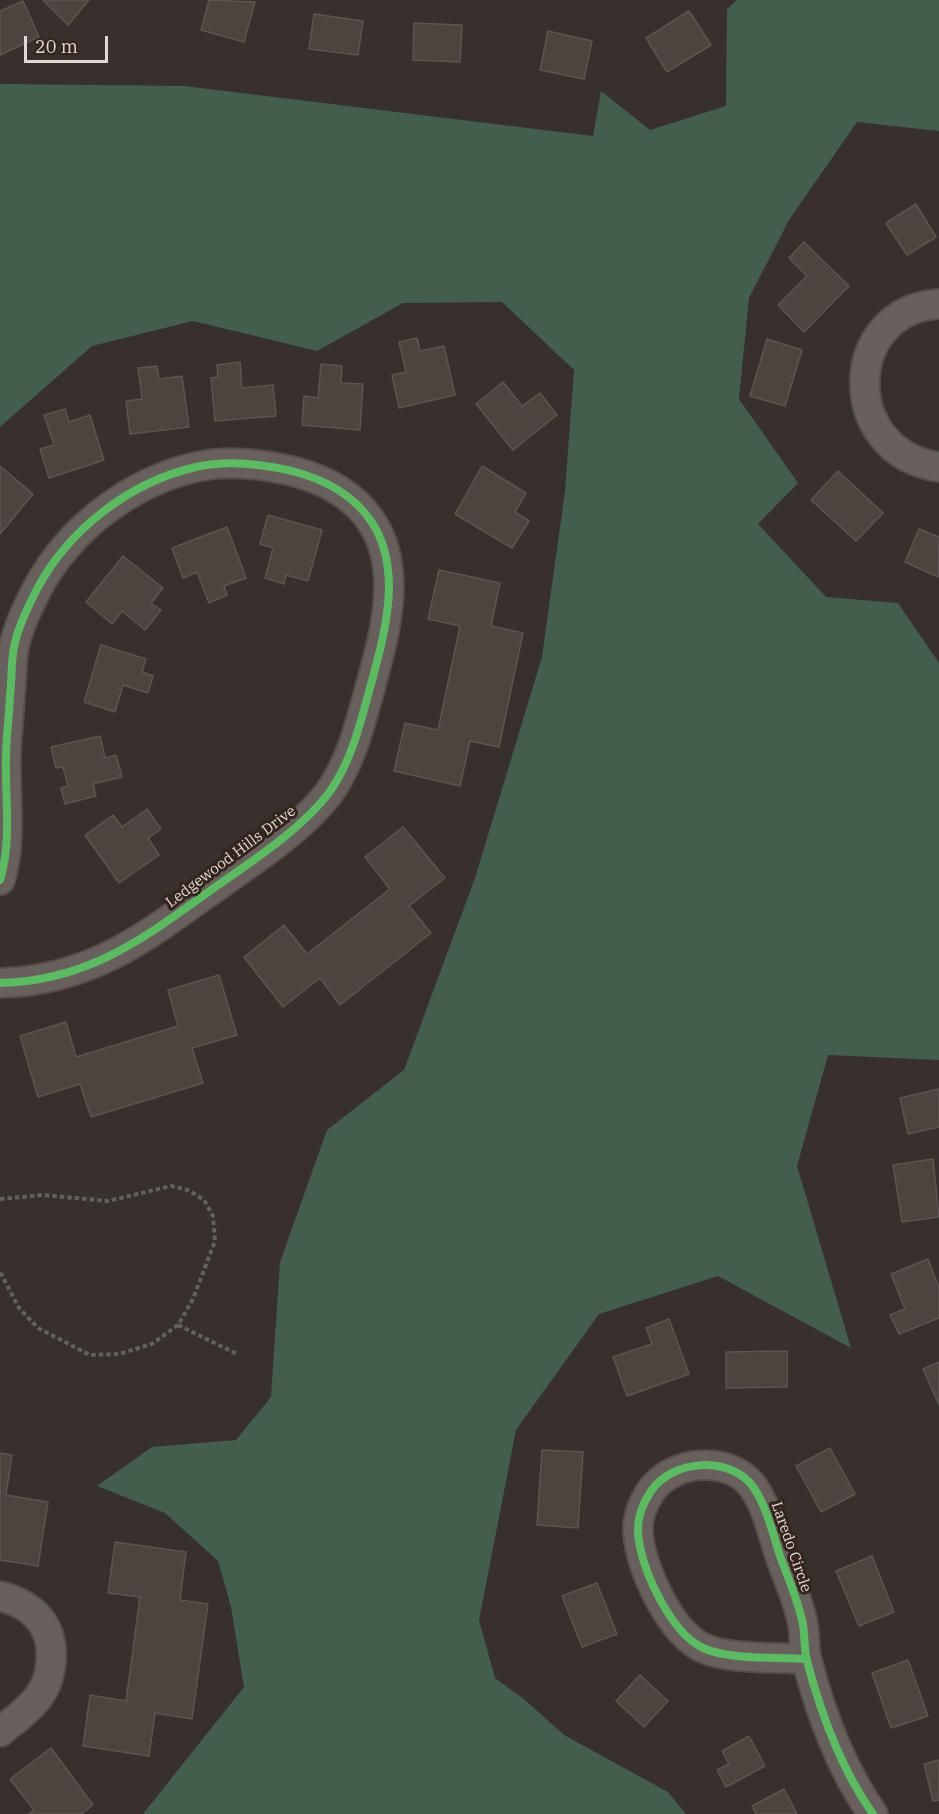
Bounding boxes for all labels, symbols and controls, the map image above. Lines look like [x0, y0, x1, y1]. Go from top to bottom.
scale bar [27, 24, 111, 62]
text: 20 m [35, 35, 78, 58]
street label: Ledgewood Hills Drive [163, 802, 299, 912]
street label: Laredo Circle [767, 1499, 815, 1595]

